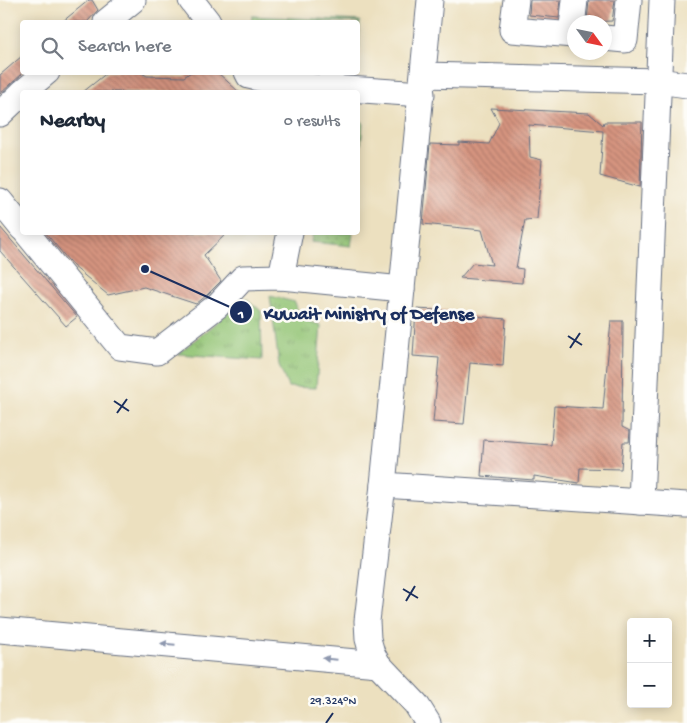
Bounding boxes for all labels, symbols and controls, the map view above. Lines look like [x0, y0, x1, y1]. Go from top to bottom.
north arrow [567, 15, 612, 60]
search box [20, 20, 360, 75]
icon: search [38, 34, 66, 62]
text: Search here [78, 36, 172, 59]
text: Nearby [40, 110, 105, 135]
text: 0 results [284, 113, 340, 132]
callout: Kuwait Ministry of Defense [229, 295, 484, 329]
text: Kuwait Ministry of Defense [263, 304, 476, 327]
text: 1 [237, 306, 244, 324]
map controls [627, 618, 672, 708]
button: + [627, 618, 672, 663]
one-way arrow [160, 640, 176, 648]
one-way arrow [322, 655, 338, 663]
button: − [627, 663, 672, 708]
text: 29.324°N [310, 695, 357, 709]

